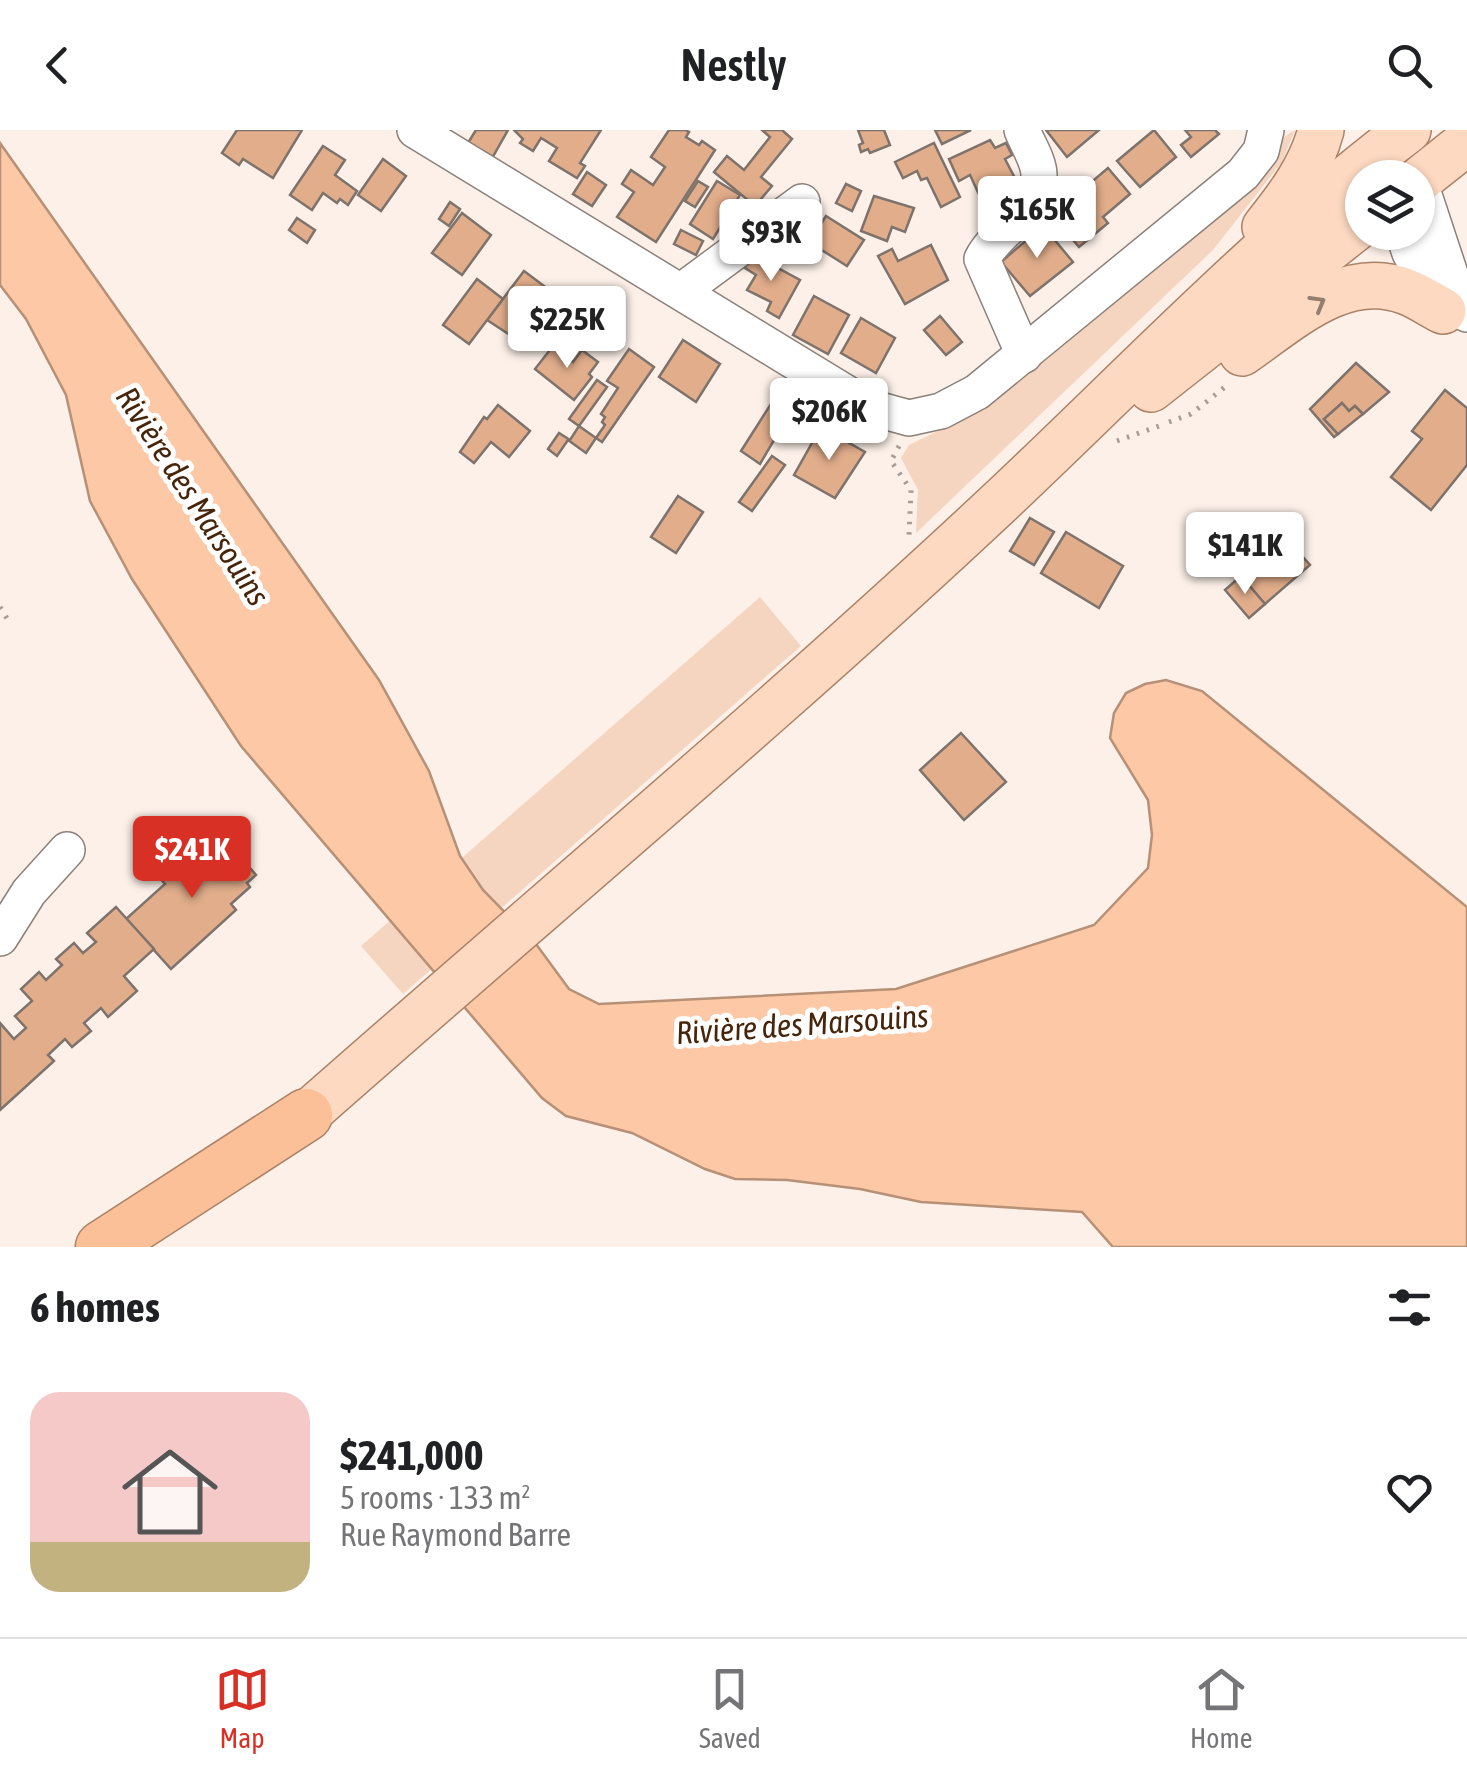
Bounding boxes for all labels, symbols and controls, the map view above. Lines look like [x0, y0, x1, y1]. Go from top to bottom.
icon: back [30, 38, 85, 93]
icon: search [1382, 38, 1437, 93]
text: Nestly [681, 39, 786, 91]
map controls [1345, 160, 1435, 250]
button: layers [1345, 160, 1435, 250]
pin: $165K [967, 176, 1107, 261]
text: $165K [1000, 190, 1074, 227]
pin: $93K [712, 199, 830, 284]
text: $93K [741, 213, 801, 250]
pin: $225K [497, 286, 637, 371]
one-way arrow [1307, 296, 1325, 315]
text: $225K [530, 300, 604, 337]
pin: $206K [759, 378, 899, 463]
water label: Rivière des Marsouins [109, 380, 277, 612]
text: $206K [792, 392, 866, 429]
pin: $141K [1175, 512, 1315, 597]
text: $141K [1208, 526, 1282, 563]
pin: $241K [122, 816, 262, 901]
text: $241K [155, 830, 229, 867]
water label: Rivière des Marsouins [675, 997, 929, 1051]
icon: filters [1382, 1280, 1437, 1335]
text: 6 homes [30, 1283, 160, 1331]
text: $241,000 [340, 1431, 484, 1479]
icon: home [110, 1432, 230, 1552]
icon: heart [1382, 1465, 1437, 1520]
text: 5 rooms · 133 m² [340, 1479, 530, 1516]
text: Rue Raymond Barre [340, 1516, 571, 1553]
tab: Map [215, 1662, 270, 1754]
tab: Saved [699, 1662, 761, 1754]
tab: Home [1190, 1662, 1252, 1754]

